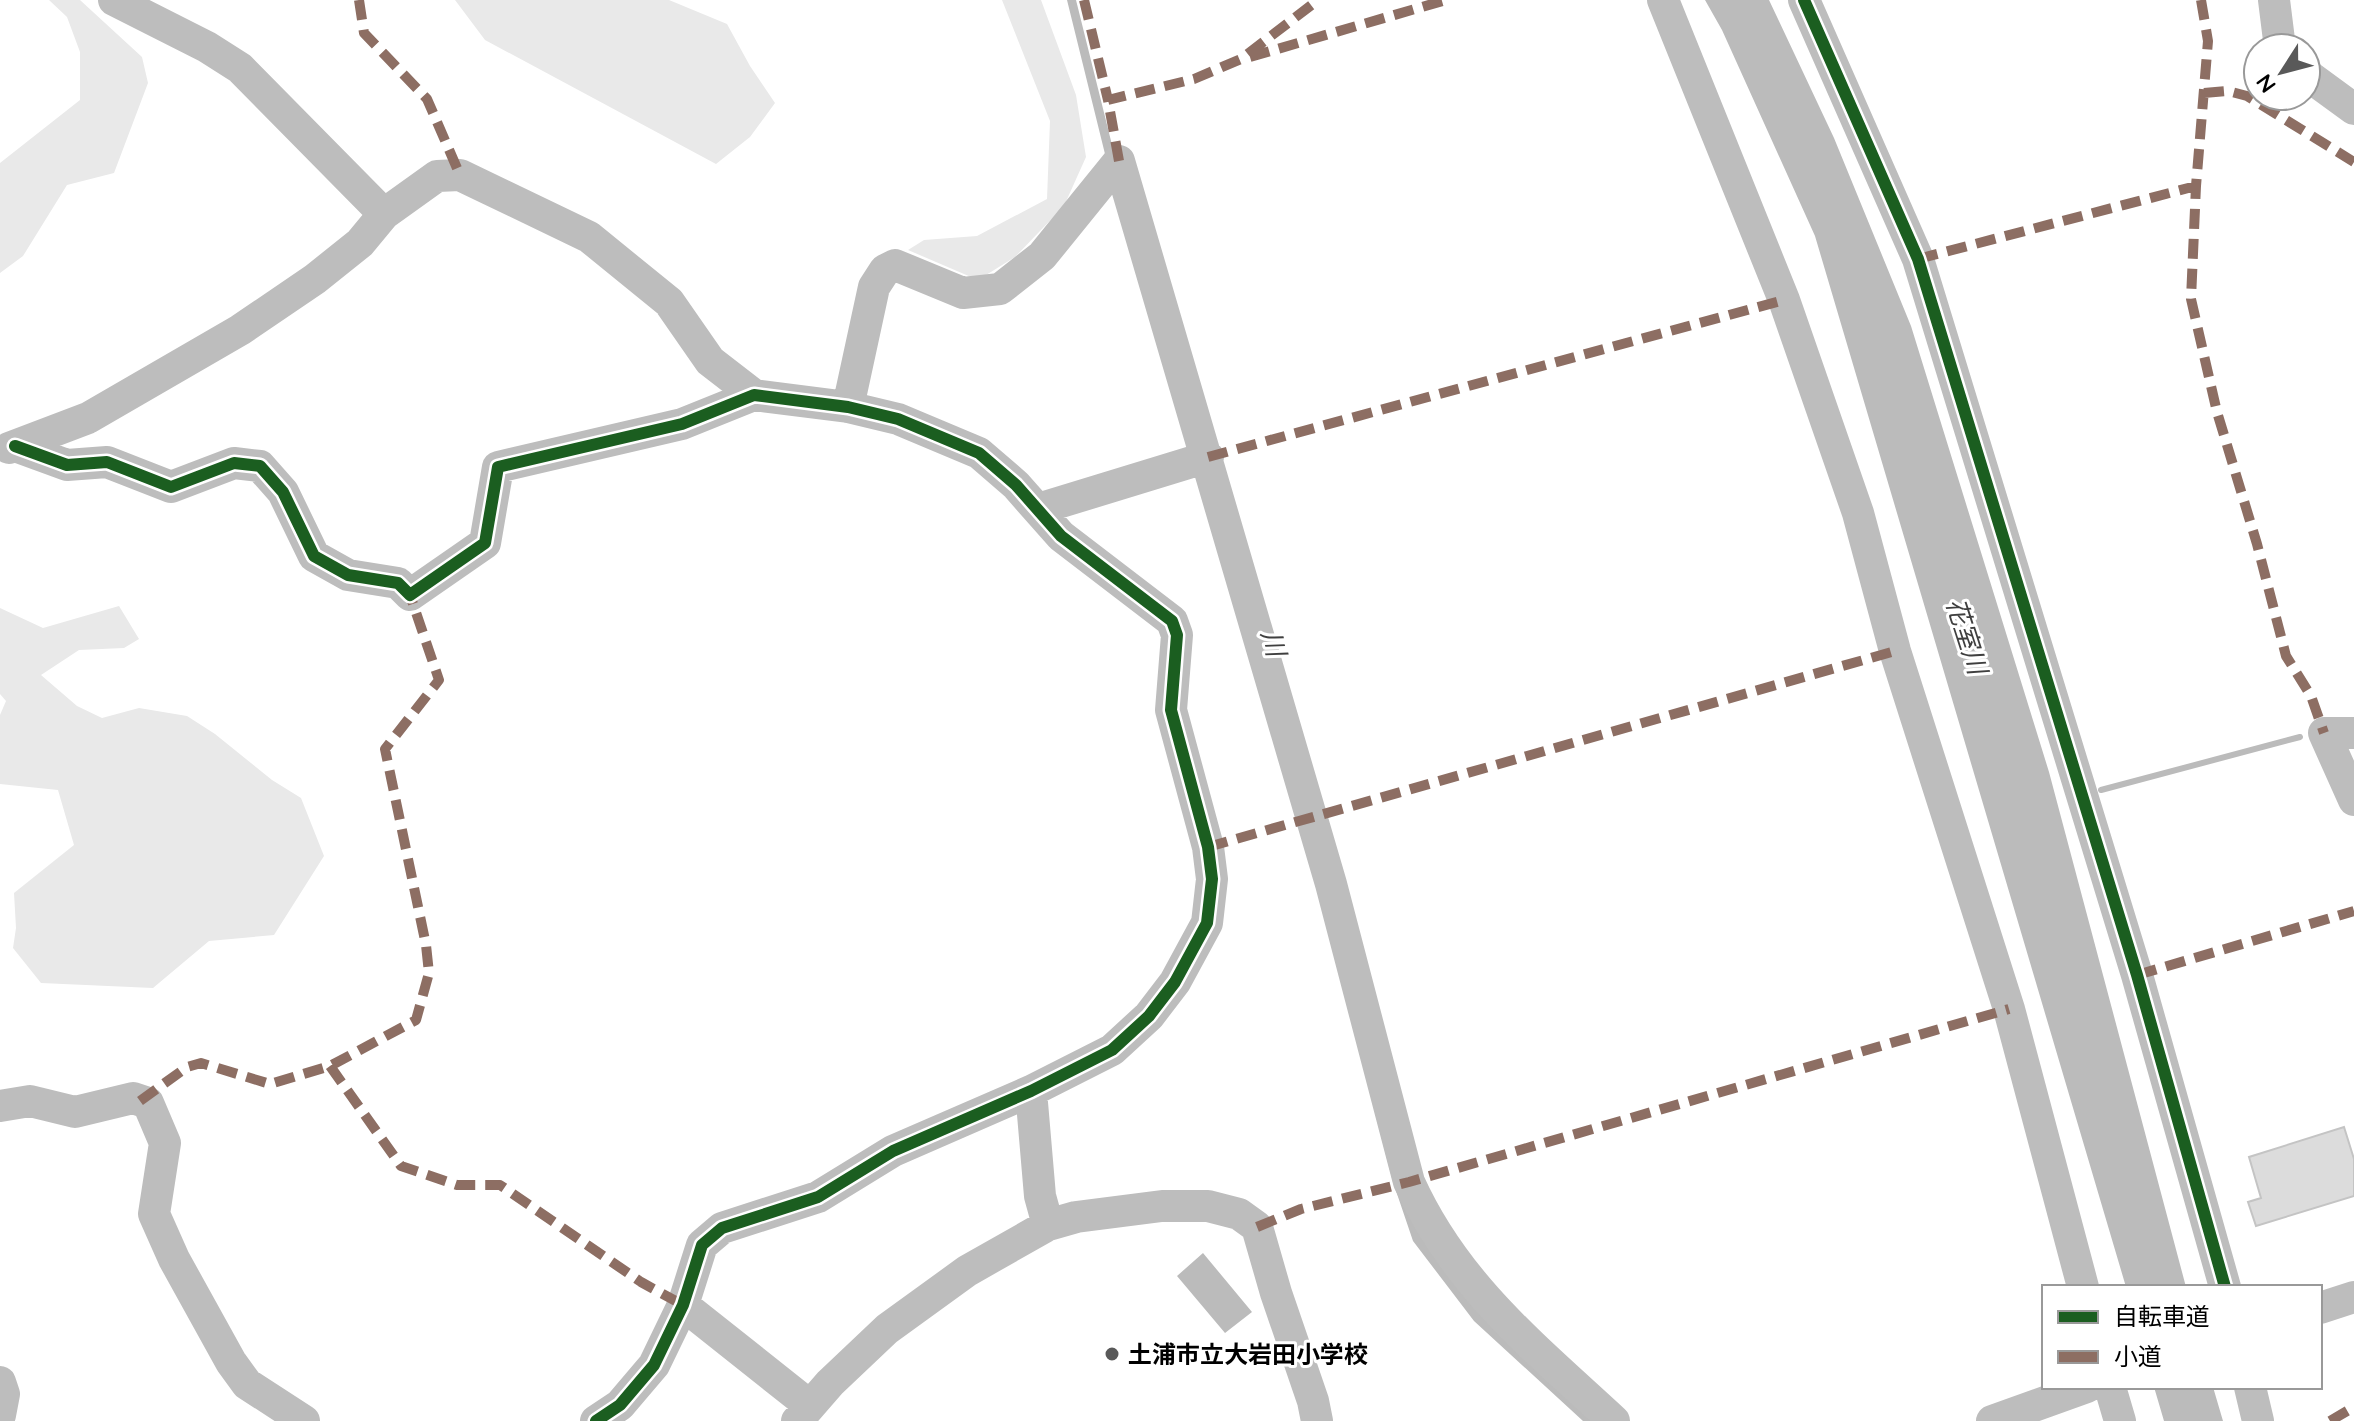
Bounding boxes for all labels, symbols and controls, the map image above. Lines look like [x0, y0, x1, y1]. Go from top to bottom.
north arrow [2242, 32, 2322, 112]
text: N [2250, 69, 2282, 99]
water label: 花室川 [1939, 594, 1996, 681]
water label: 川 [1255, 626, 1294, 663]
legend [2042, 1285, 2322, 1389]
text: 自転車道 [2114, 1301, 2210, 1331]
place label: 土浦市立大岩田小学校 [1128, 1339, 1368, 1369]
text: 小道 [2114, 1341, 2162, 1371]
marker: 土浦市立大岩田小学校 [1103, 1345, 1121, 1363]

